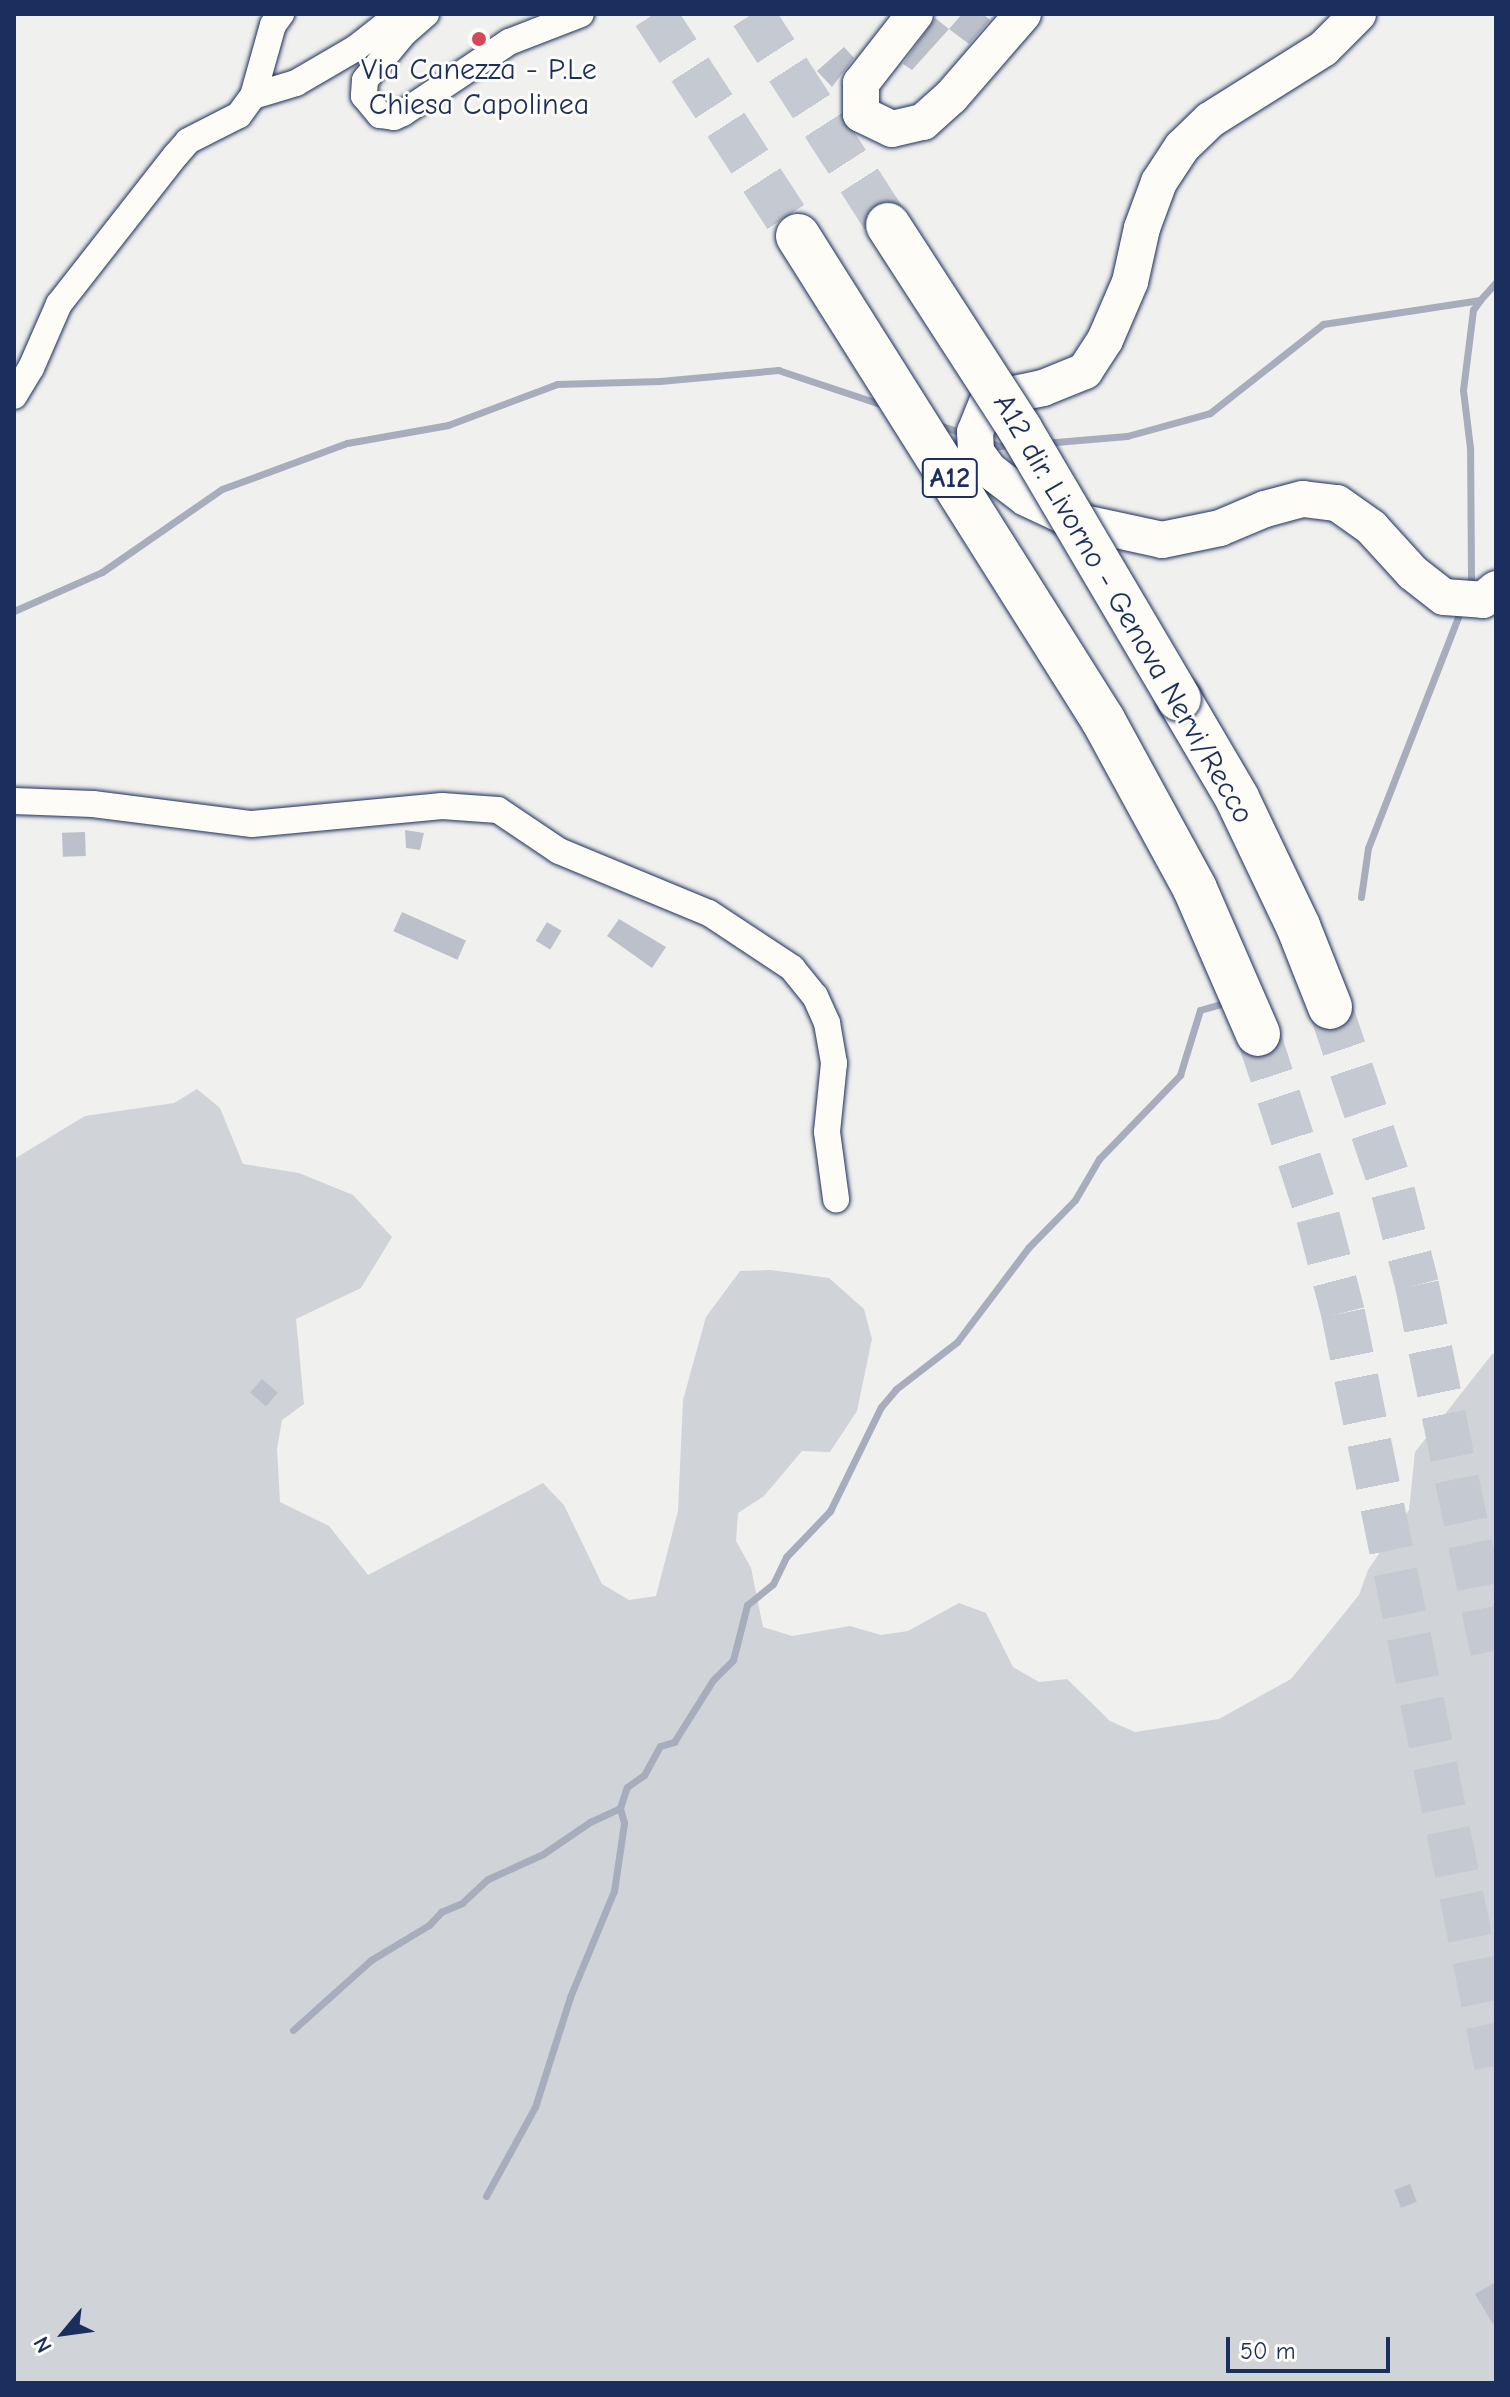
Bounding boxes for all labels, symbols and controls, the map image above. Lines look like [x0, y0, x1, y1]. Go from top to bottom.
marker: Via Canezza - P.Le Chiesa Capolinea [470, 30, 488, 48]
place label: Via Canezza - P.Le Chiesa Capolinea [361, 52, 597, 122]
street label: A12 dir. Livorno - Genova Nervi/Recco [985, 388, 1261, 830]
road number: A12 [920, 454, 980, 502]
north arrow [24, 2293, 104, 2373]
scale bar [1230, 2321, 1394, 2371]
text: N [28, 2332, 58, 2357]
text: 50 m [1240, 2337, 1296, 2365]

